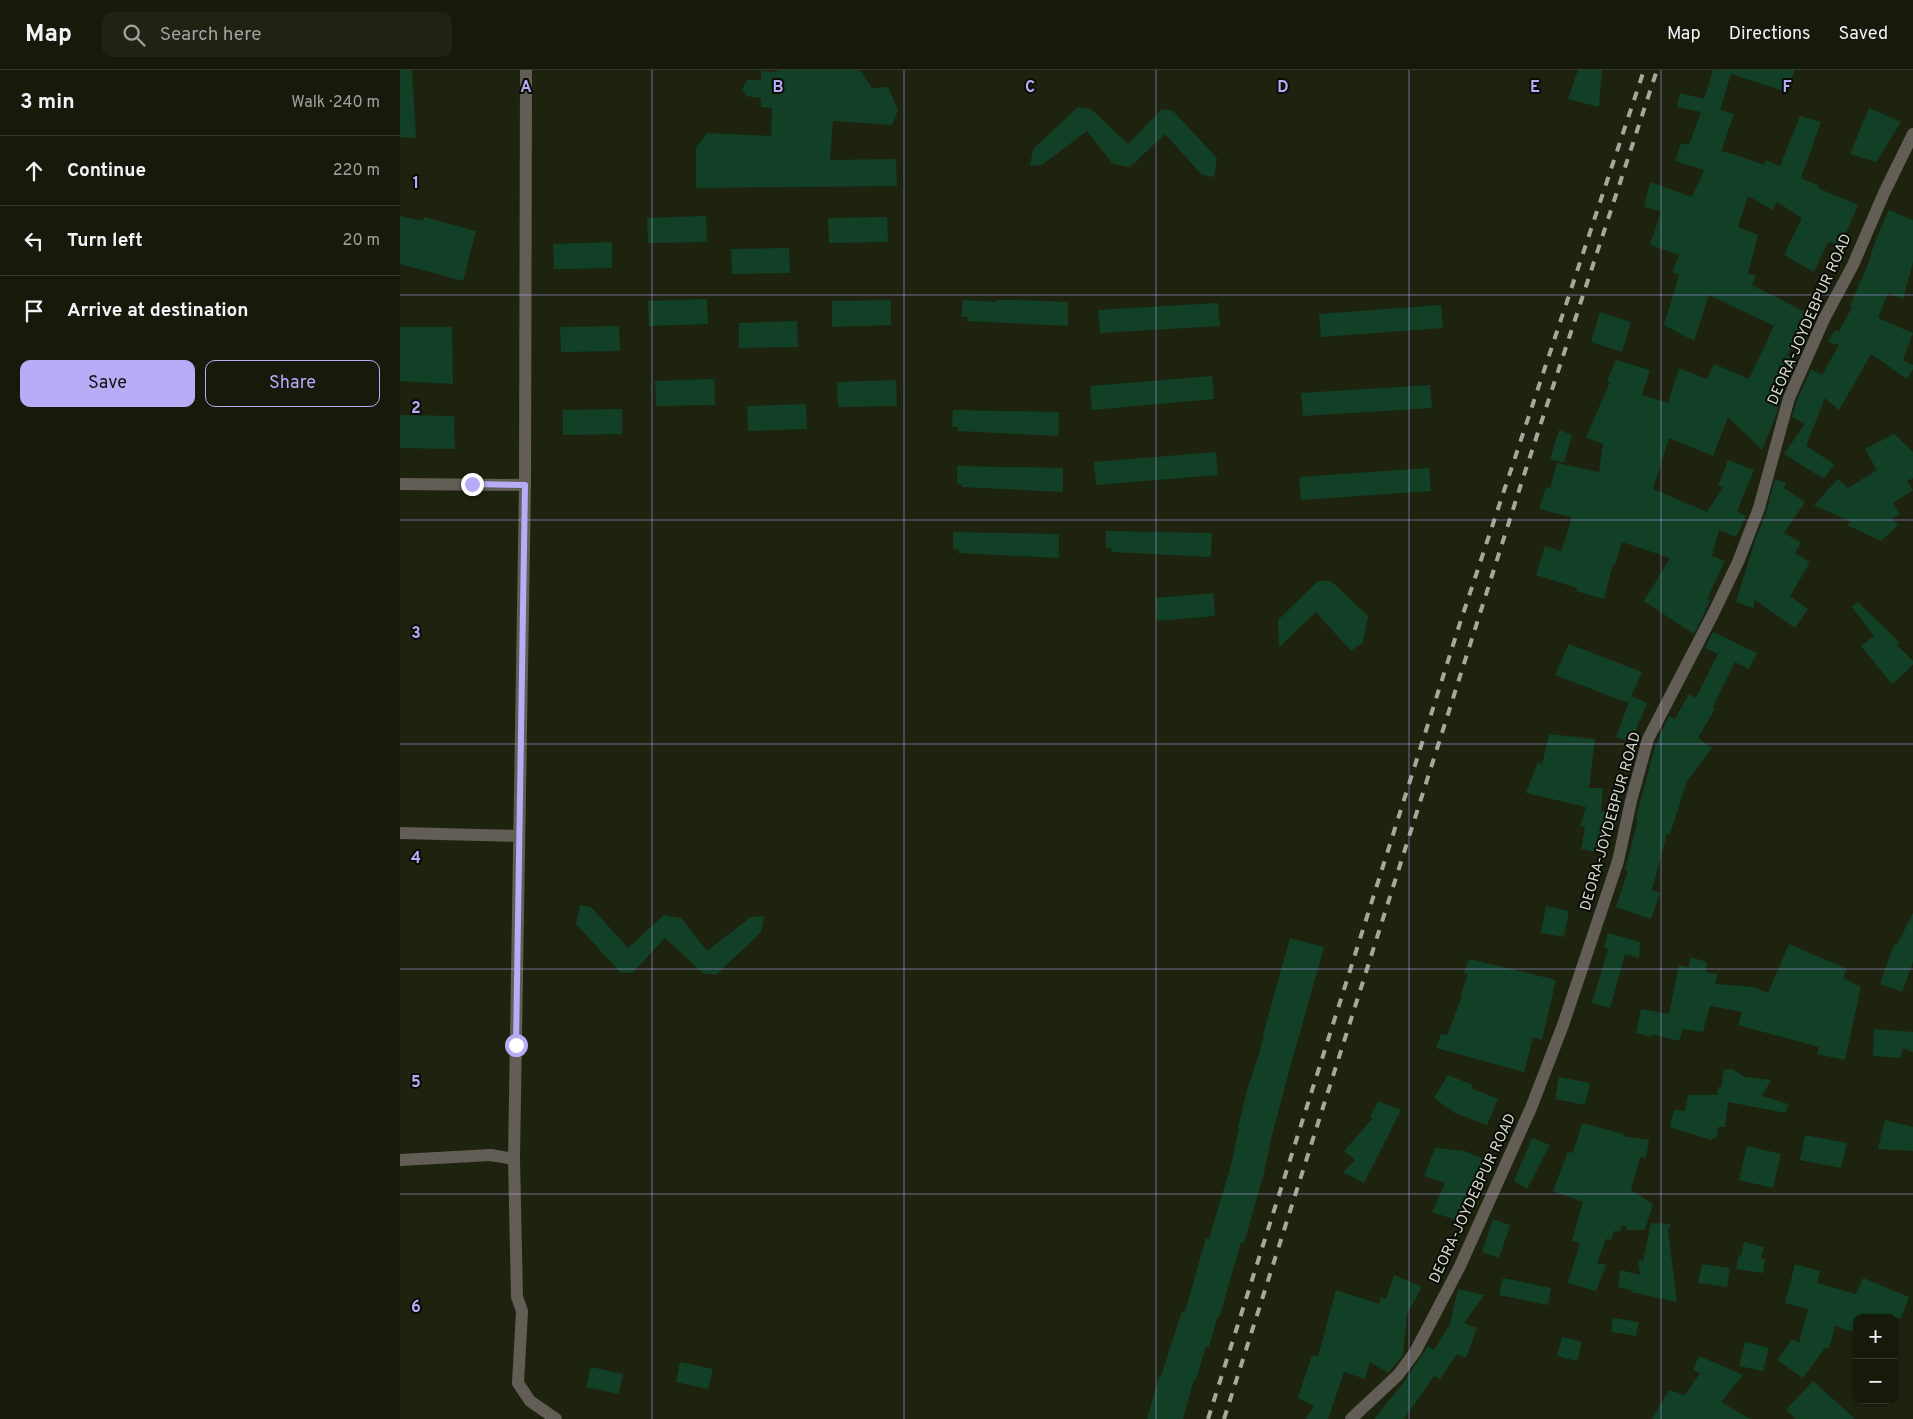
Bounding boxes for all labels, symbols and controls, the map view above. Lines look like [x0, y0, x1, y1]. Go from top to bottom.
search box [102, 12, 452, 57]
text: Map [25, 20, 72, 50]
icon: search [120, 21, 148, 49]
text: Search here [160, 23, 261, 47]
text: Map [1667, 23, 1701, 46]
text: Directions [1729, 23, 1811, 46]
text: Saved [1839, 23, 1888, 46]
text: A [520, 78, 532, 98]
text: B [772, 78, 784, 98]
text: C [1025, 78, 1035, 98]
text: D [1277, 78, 1289, 98]
text: E [1530, 78, 1540, 98]
text: F [1782, 78, 1792, 98]
text: 3 min [20, 89, 75, 116]
text: Walk · 240 m [291, 93, 380, 113]
icon: ahead [20, 157, 48, 185]
text: Continue [67, 159, 146, 183]
text: 220 m [333, 161, 380, 181]
text: 1 [413, 174, 419, 194]
icon: left [20, 227, 48, 255]
text: Turn left [67, 229, 143, 253]
text: 20 m [343, 231, 380, 251]
street label: DEORA-JOYDEBPUR ROAD [1764, 231, 1857, 408]
icon: arrive [20, 297, 48, 325]
text: Arrive at destination [67, 299, 248, 323]
button: Save [20, 360, 195, 407]
button: Share [205, 360, 380, 407]
text: 2 [411, 399, 421, 419]
route end [461, 473, 484, 496]
text: 3 [411, 624, 421, 644]
street label: DEORA-JOYDEBPUR ROAD [1577, 730, 1646, 913]
text: 4 [411, 849, 421, 869]
route start [505, 1034, 528, 1057]
text: 5 [411, 1073, 421, 1093]
street label: DEORA-JOYDEBPUR ROAD [1426, 1111, 1521, 1287]
text: 6 [411, 1298, 421, 1318]
map controls [1853, 1314, 1898, 1404]
button: + [1853, 1314, 1898, 1359]
button: − [1853, 1359, 1898, 1404]

